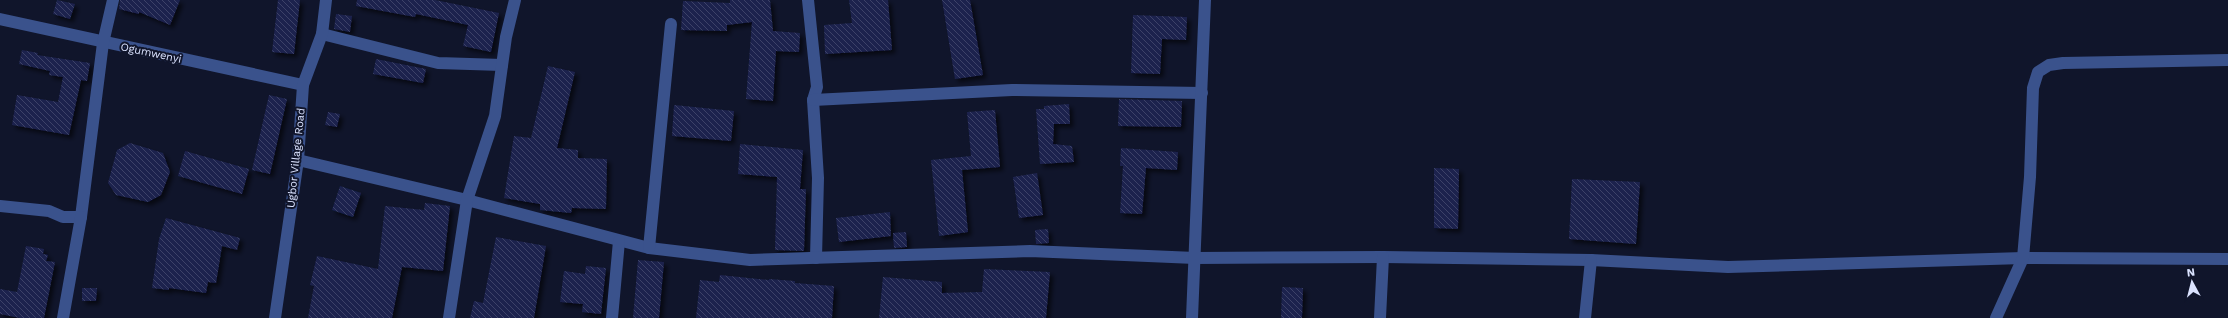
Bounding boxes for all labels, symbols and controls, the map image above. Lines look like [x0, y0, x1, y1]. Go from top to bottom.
street label: Ogumwenyi [119, 40, 183, 66]
street label: Ugbor Village Road [284, 107, 308, 209]
north arrow [2172, 262, 2212, 302]
text: N [2186, 266, 2196, 280]

